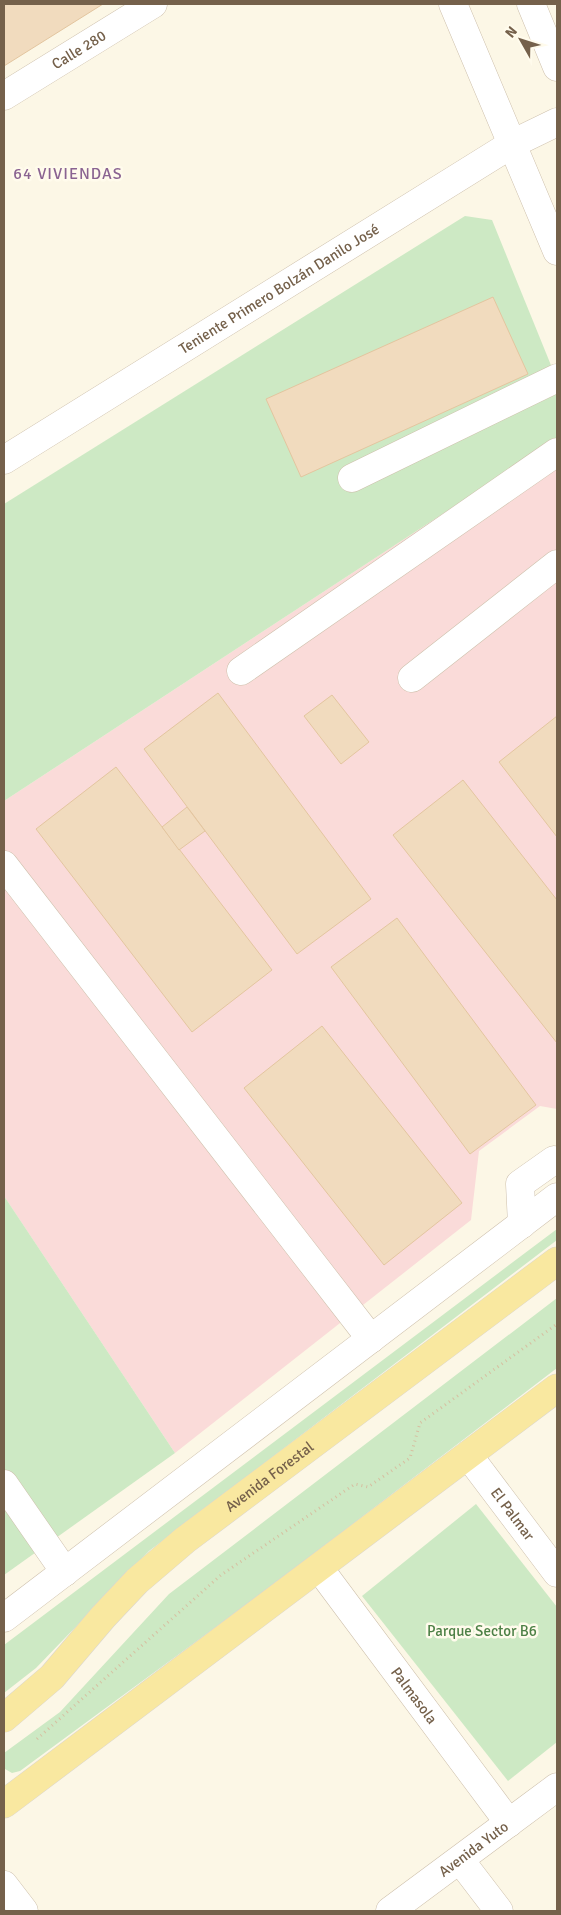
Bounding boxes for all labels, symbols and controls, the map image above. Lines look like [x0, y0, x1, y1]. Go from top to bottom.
north arrow [496, 15, 546, 65]
text: N [502, 23, 521, 41]
street label: Calle 280 [49, 26, 109, 73]
district label: 64 VIVIENDAS [13, 164, 123, 184]
street label: Teniente Primero Bolzán Danilo José [176, 220, 383, 358]
street label: Avenida Forestal [222, 1438, 317, 1516]
street label: El Palmar [487, 1484, 539, 1544]
park label: Parque Sector B6 [427, 1622, 537, 1640]
street label: Palmasola [387, 1664, 441, 1727]
street label: Avenida Yuto [435, 1817, 512, 1881]

